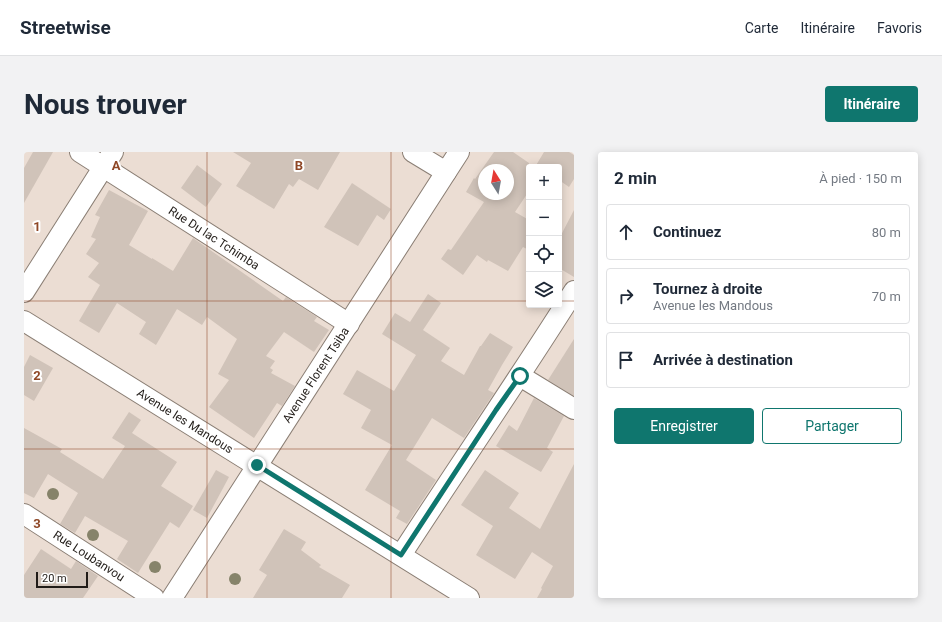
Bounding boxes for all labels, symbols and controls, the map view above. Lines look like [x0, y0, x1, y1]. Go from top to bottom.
text: Streetwise [20, 16, 111, 39]
text: Carte [745, 20, 778, 36]
text: Itinéraire [800, 20, 855, 36]
text: Favoris [877, 20, 922, 36]
button: Itinéraire [825, 86, 918, 122]
text: Nous trouver [24, 88, 187, 121]
text: A [112, 158, 121, 173]
text: B [295, 158, 303, 173]
north arrow [478, 164, 514, 200]
map controls [526, 164, 562, 308]
button: + [526, 164, 562, 200]
text: 2 min [614, 168, 657, 188]
text: À pied · 150 m [819, 171, 902, 186]
button: − [526, 200, 562, 236]
street label: Rue Du lac Tchimba [166, 203, 262, 273]
text: 1 [33, 219, 41, 234]
icon: ahead [615, 221, 637, 243]
text: Continuez [653, 223, 721, 241]
text: 80 m [872, 225, 901, 240]
button: locate [526, 236, 562, 272]
button: layers [526, 272, 562, 308]
text: Tournez à droite [653, 280, 762, 298]
icon: right [615, 285, 637, 307]
text: 70 m [872, 289, 901, 304]
text: Avenue les Mandous [653, 298, 773, 313]
street label: Avenue Florent Tsiba [280, 325, 352, 425]
icon: arrive [615, 349, 637, 371]
text: Arrivée à destination [653, 351, 793, 369]
route start [511, 367, 529, 385]
text: 2 [33, 368, 41, 383]
street label: Avenue les Mandous [134, 386, 236, 456]
button: Enregistrer [614, 408, 754, 444]
button: Partager [762, 408, 902, 444]
route end [248, 456, 266, 474]
text: 3 [33, 516, 41, 531]
street label: Rue Loubanvou [51, 528, 127, 584]
scale bar [36, 570, 88, 589]
text: 20 m [42, 572, 67, 585]

